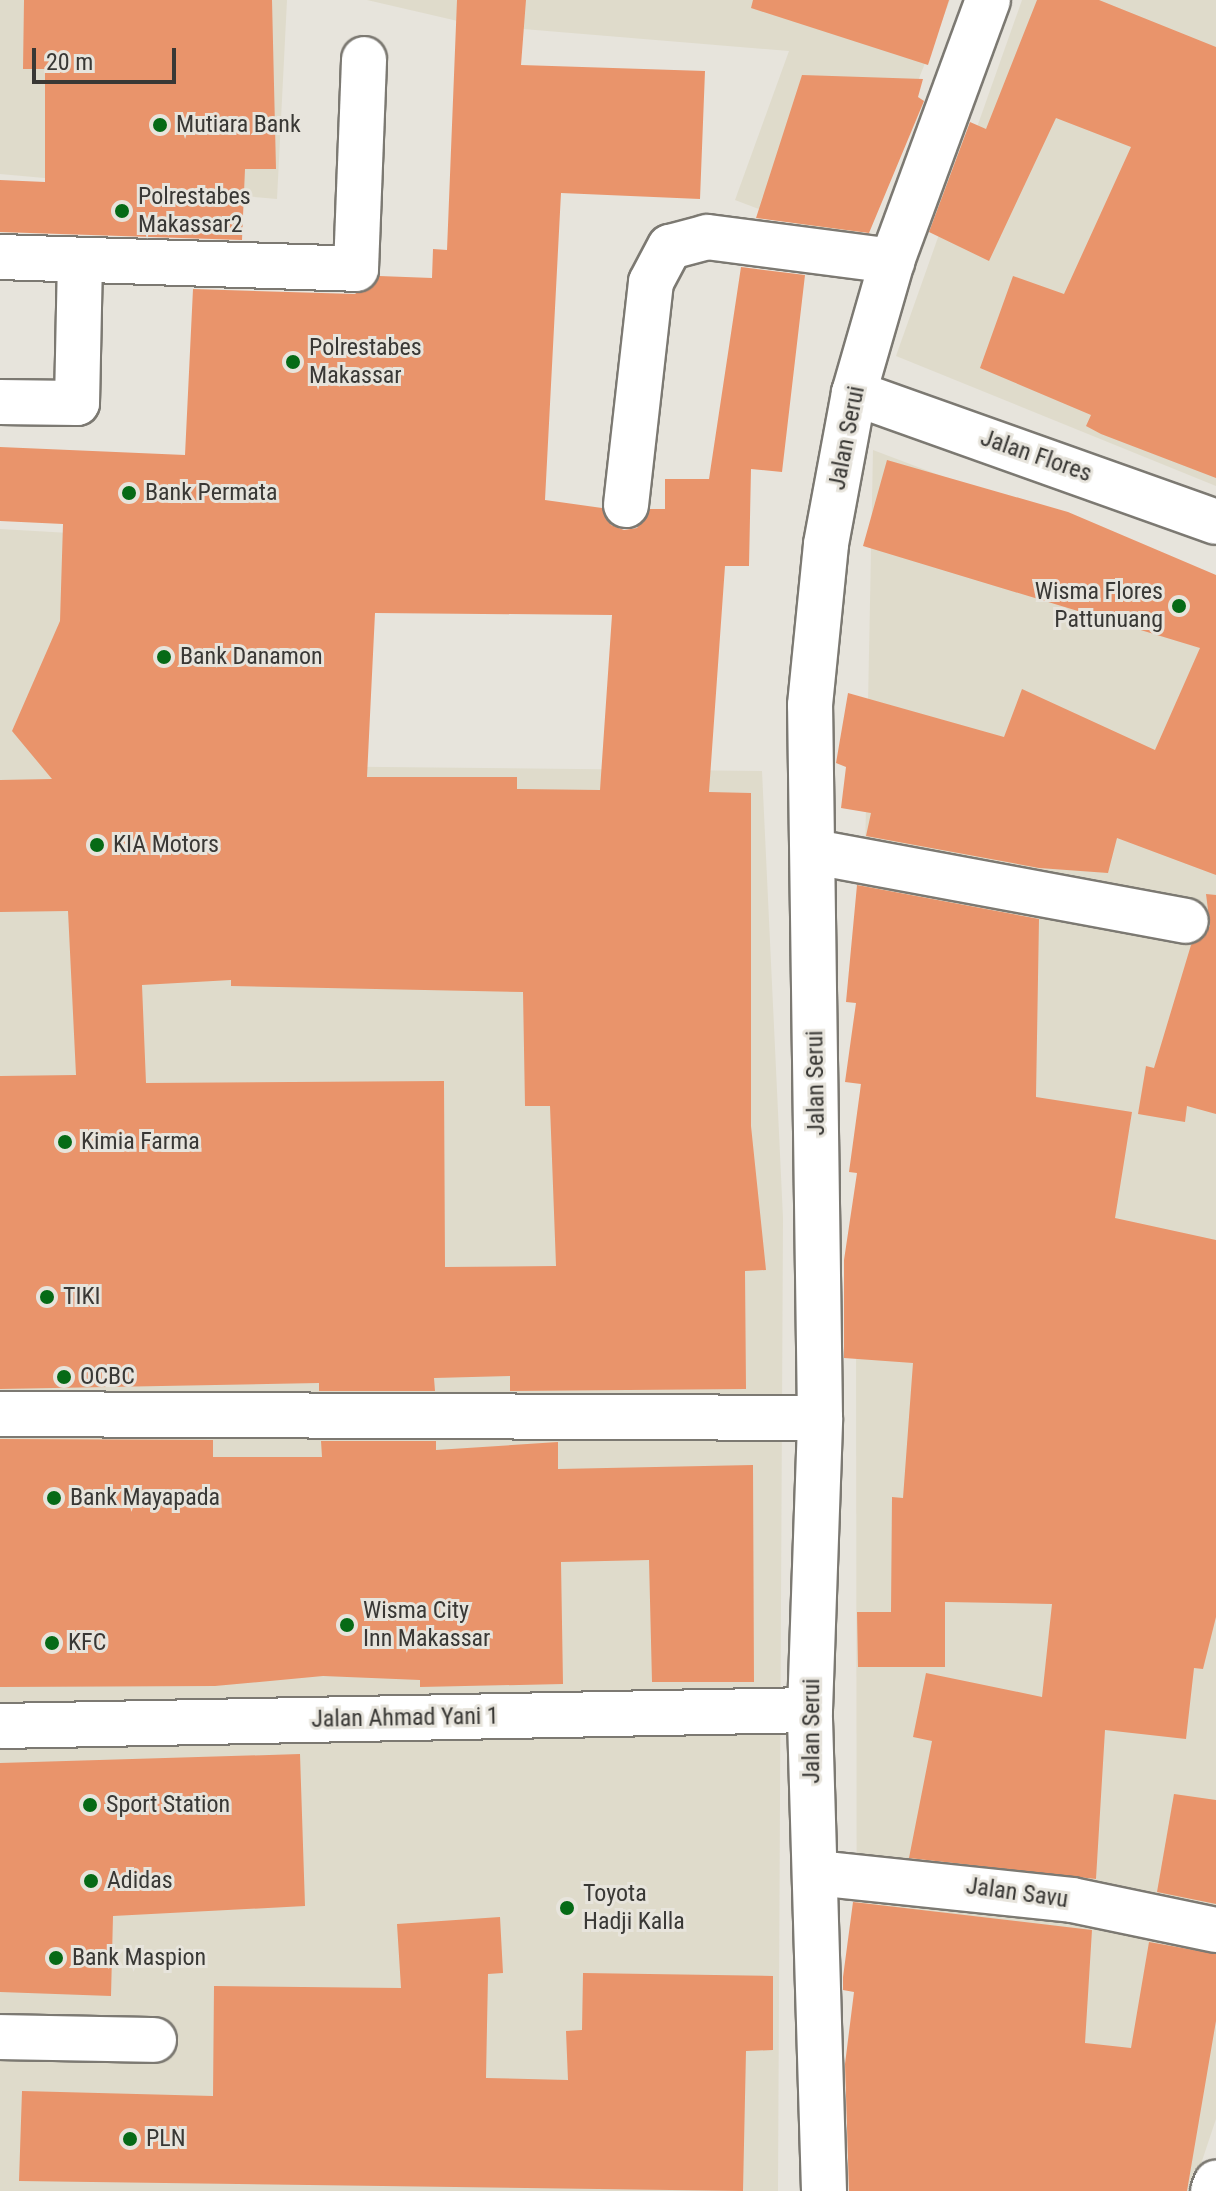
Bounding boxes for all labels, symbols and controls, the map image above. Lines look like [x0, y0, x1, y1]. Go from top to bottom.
scale bar [36, 32, 180, 82]
text: 20 m [46, 48, 93, 76]
place label: Mutiara Bank [176, 111, 301, 139]
marker: Mutiara Bank [151, 116, 169, 134]
place label: Polrestabes Makassar2 [138, 183, 251, 239]
marker: Polrestabes Makassar2 [113, 202, 131, 220]
place label: Polrestabes Makassar [309, 334, 422, 390]
marker: Polrestabes Makassar [284, 353, 302, 371]
street label: Jalan Serui [823, 384, 871, 492]
street label: Jalan Flores [977, 424, 1095, 488]
place label: Bank Permata [145, 479, 277, 507]
marker: Bank Permata [120, 484, 138, 502]
place label: Wisma Flores Pattunuang [1035, 578, 1163, 634]
marker: Wisma Flores Pattunuang [1170, 597, 1188, 615]
place label: Bank Danamon [180, 643, 323, 671]
marker: Bank Danamon [155, 648, 173, 666]
place label: KIA Motors [113, 831, 219, 859]
marker: KIA Motors [88, 836, 106, 854]
street label: Jalan Serui [801, 1030, 831, 1136]
place label: Kimia Farma [81, 1128, 200, 1156]
marker: Kimia Farma [56, 1133, 74, 1151]
place label: TIKI [63, 1283, 101, 1311]
marker: TIKI [38, 1288, 56, 1306]
place label: OCBC [80, 1363, 135, 1391]
marker: OCBC [55, 1368, 73, 1386]
place label: Bank Mayapada [70, 1484, 220, 1512]
marker: Bank Mayapada [45, 1489, 63, 1507]
place label: Wisma City Inn Makassar [363, 1597, 490, 1653]
marker: Wisma City Inn Makassar [338, 1616, 356, 1634]
place label: KFC [68, 1629, 106, 1657]
marker: KFC [43, 1634, 61, 1652]
street label: Jalan Serui [798, 1678, 826, 1784]
street label: Jalan Ahmad Yani 1 [311, 1702, 499, 1734]
place label: Sport Station [106, 1791, 230, 1819]
marker: Sport Station [81, 1796, 99, 1814]
place label: Adidas [107, 1867, 173, 1895]
marker: Adidas [82, 1872, 100, 1890]
street label: Jalan Savu [964, 1872, 1070, 1914]
place label: Toyota Hadji Kalla [583, 1880, 685, 1936]
marker: Toyota Hadji Kalla [558, 1899, 576, 1917]
place label: Bank Maspion [72, 1944, 206, 1972]
marker: Bank Maspion [47, 1949, 65, 1967]
place label: PLN [146, 2125, 186, 2153]
marker: PLN [121, 2130, 139, 2148]

